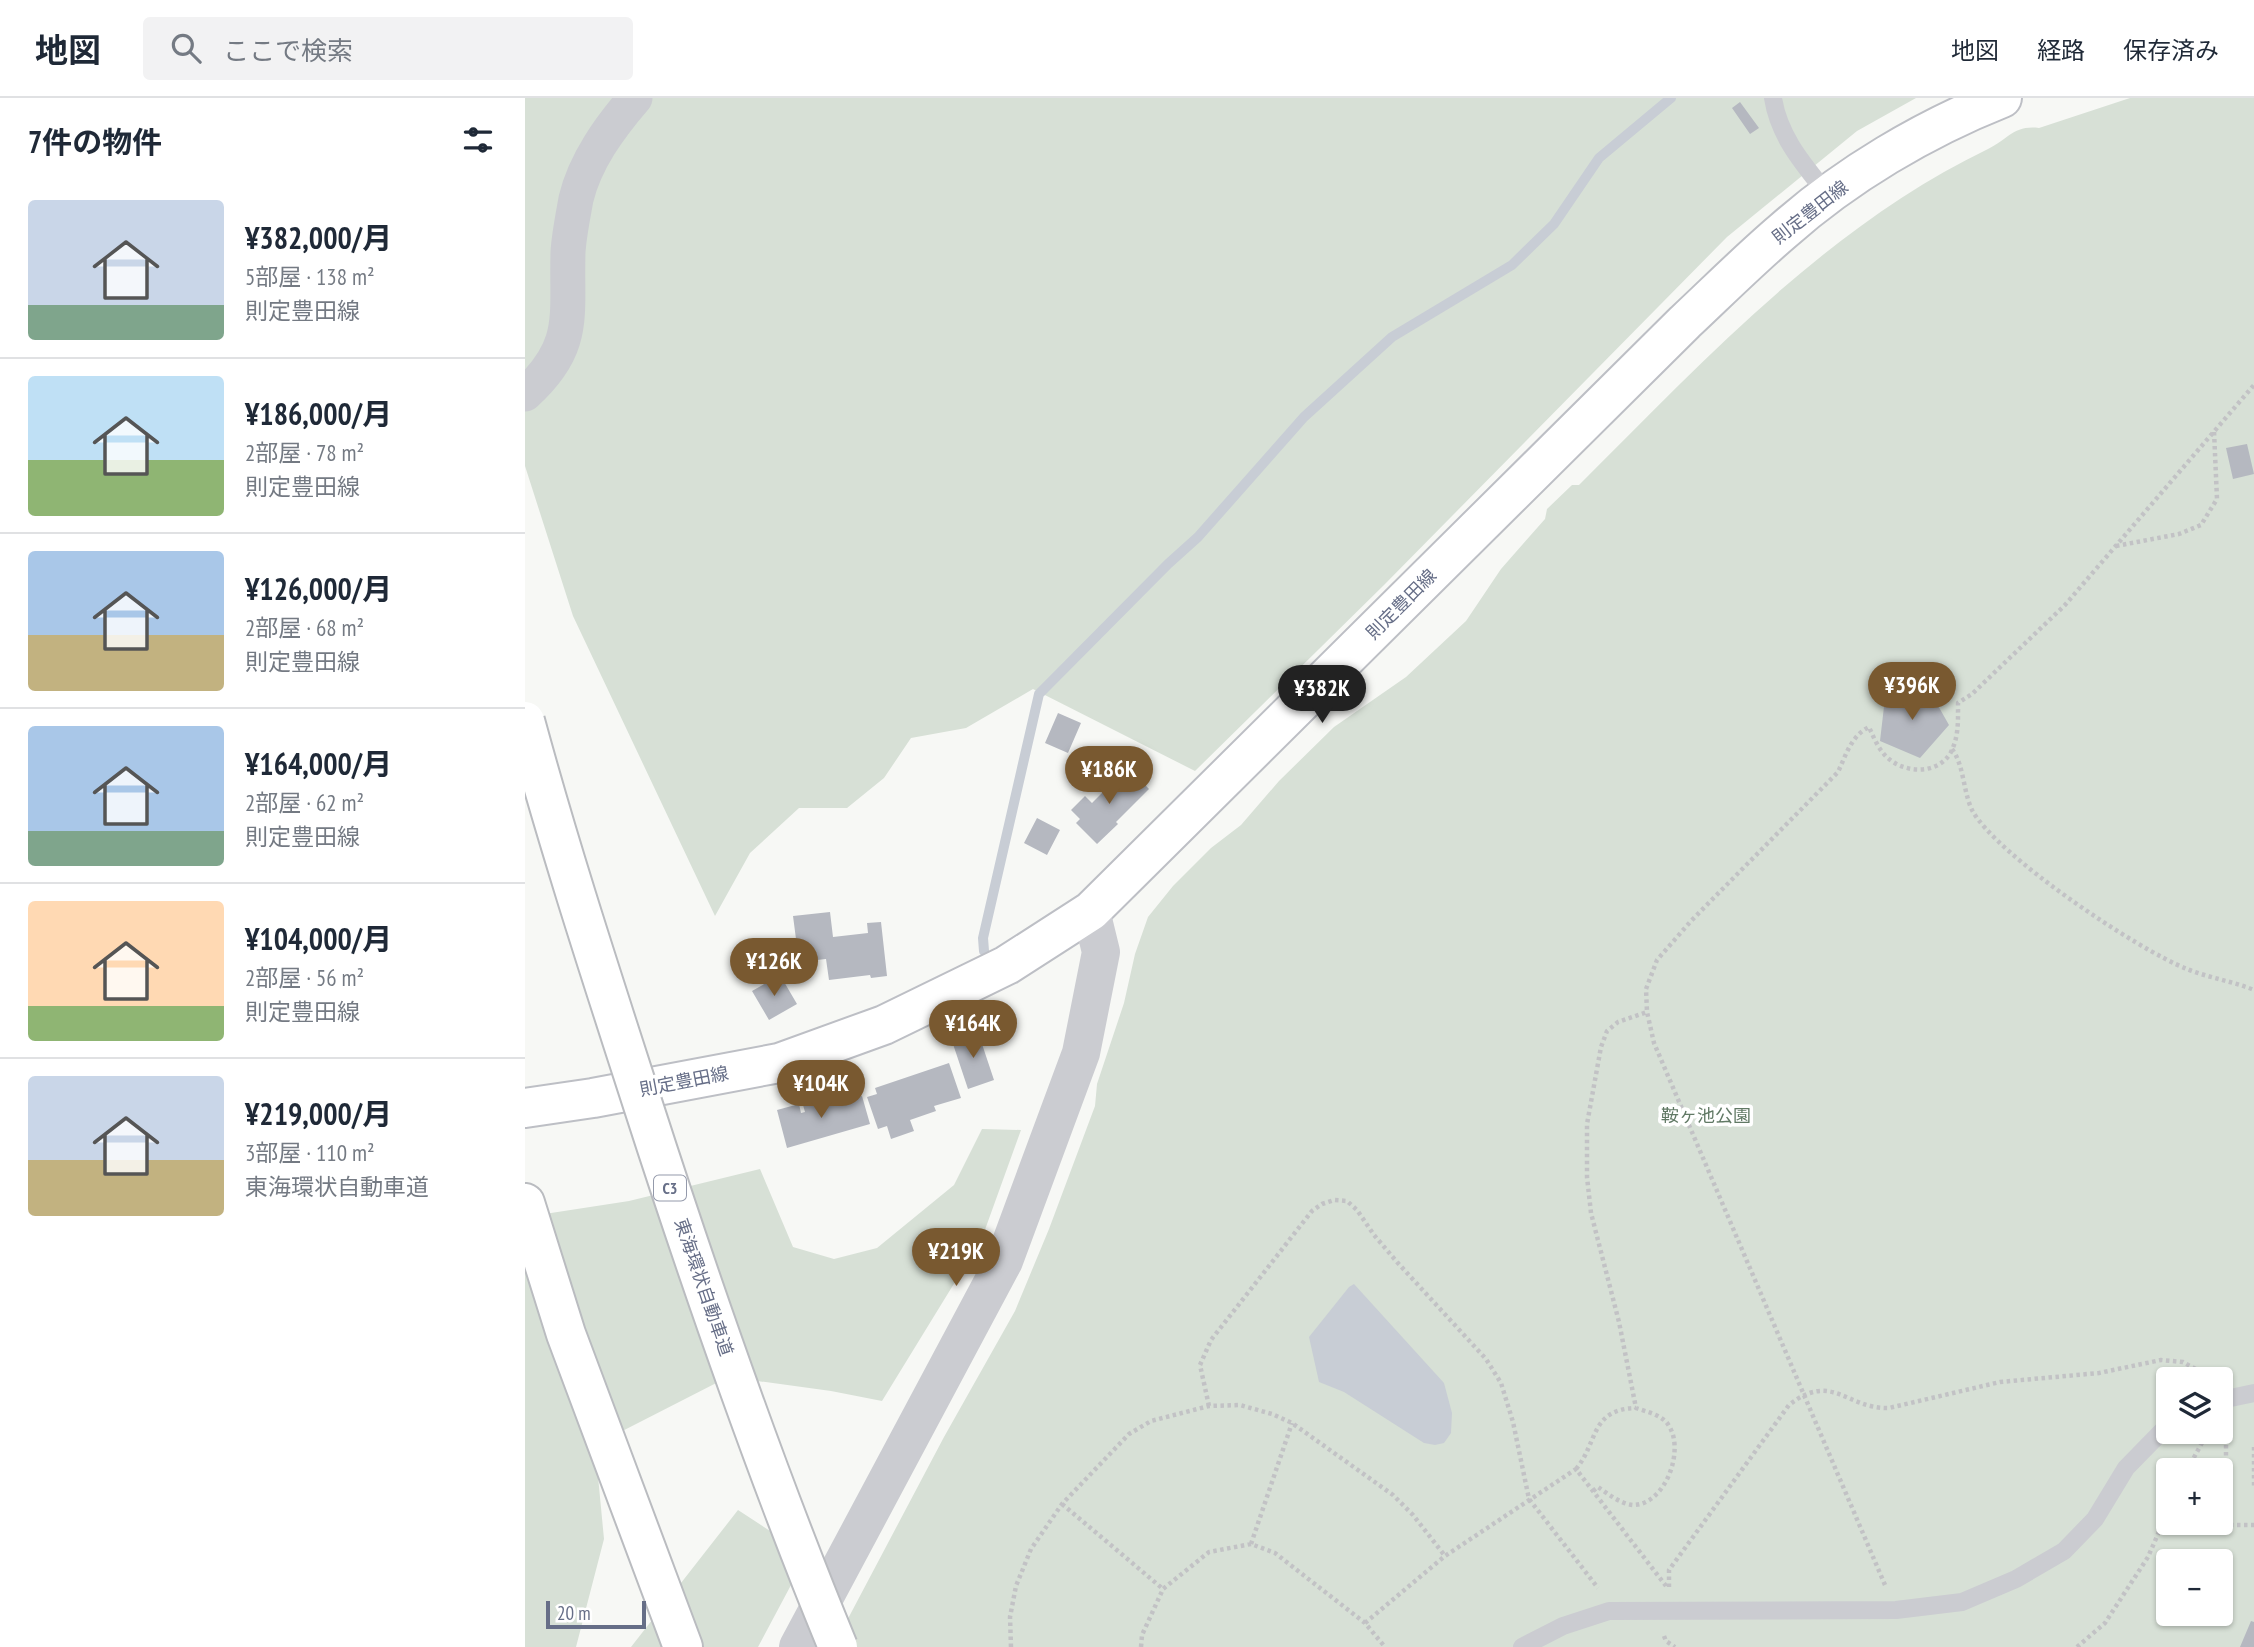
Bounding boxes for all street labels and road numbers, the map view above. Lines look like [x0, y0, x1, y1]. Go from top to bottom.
street label: 則定豊田線 [1767, 175, 1853, 249]
street label: 則定豊田線 [1361, 564, 1441, 644]
street label: 則定豊田線 [638, 1061, 730, 1101]
road number: C3 [654, 1176, 686, 1200]
street label: 東海環状自動車道 [670, 1215, 738, 1359]

